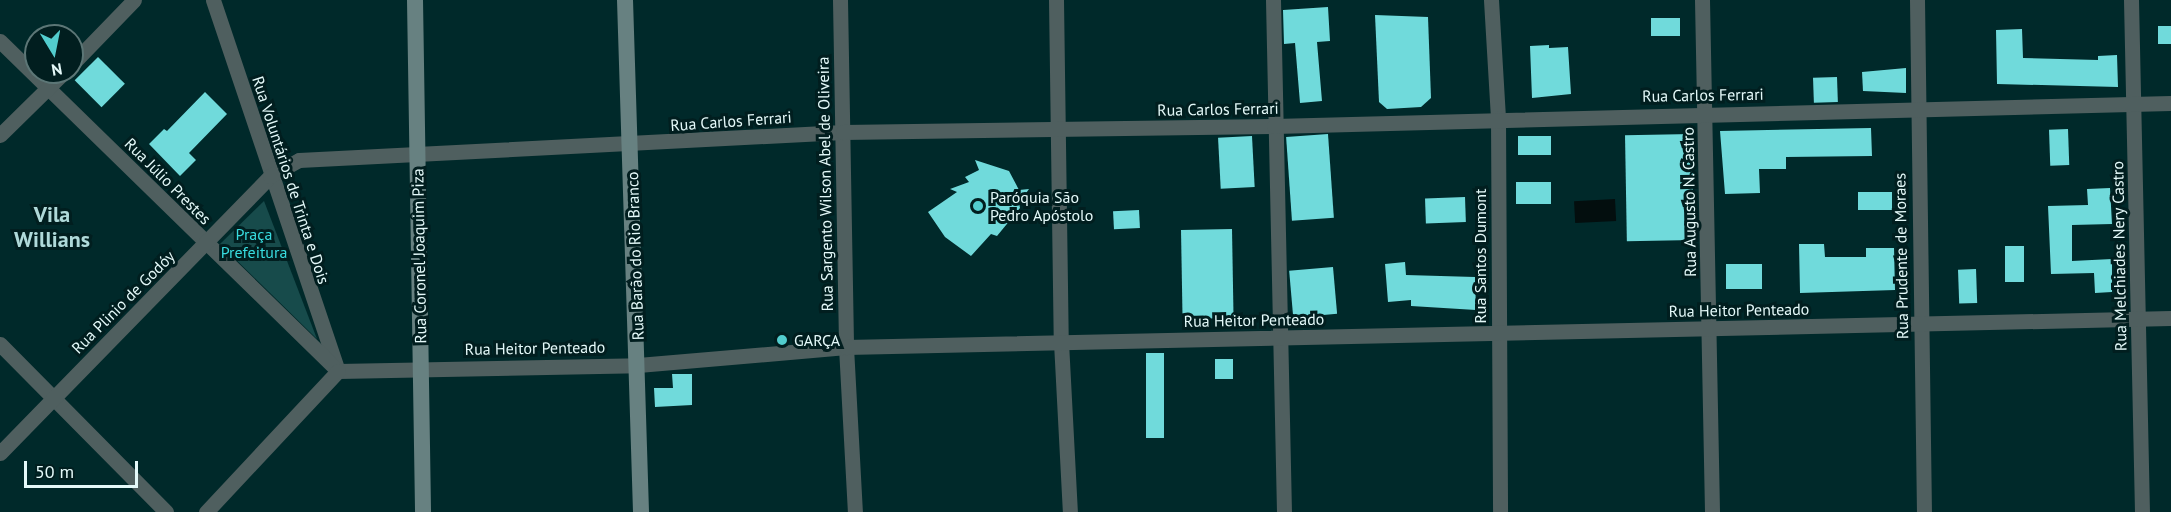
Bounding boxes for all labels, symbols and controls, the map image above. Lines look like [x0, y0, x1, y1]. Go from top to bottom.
north arrow [24, 24, 84, 84]
street label: Rua Sargento Wilson Abel de Oliveira [813, 56, 837, 312]
text: N [50, 59, 64, 81]
street label: Rua Voluntários de Trinta e Dois [248, 73, 334, 287]
street label: Rua Carlos Ferrari [1642, 84, 1764, 106]
street label: Rua Carlos Ferrari [1157, 98, 1279, 120]
street label: Rua Carlos Ferrari [670, 107, 792, 135]
street label: Rua Augusto N. Castro [1678, 126, 1700, 278]
street label: Rua Júlio Prestes [121, 134, 215, 228]
street label: Rua Melchiades Nery Castro [2108, 161, 2130, 351]
street label: Rua Coronel Joaquim Piza [408, 168, 430, 344]
street label: Rua Barão do Rio Branco [622, 171, 648, 341]
street label: Rua Prudente de Moraes [1890, 173, 1912, 339]
place label: Paróquia São Pedro Apóstolo [990, 187, 1094, 225]
street label: Rua Santos Dumont [1470, 188, 1490, 324]
marker: Paróquia São Pedro Apóstolo [971, 199, 985, 213]
district label: Vila Willians [14, 201, 90, 252]
park label: Praça Prefeitura [221, 224, 287, 262]
street label: Rua Plinio de Godóy [67, 246, 179, 358]
street label: Rua Heitor Penteado [1669, 299, 1809, 321]
street label: Rua Heitor Penteado [1184, 309, 1324, 331]
place label: GARÇA [794, 330, 840, 350]
marker: GARÇA [775, 333, 789, 347]
street label: Rua Heitor Penteado [465, 337, 605, 359]
scale bar [27, 449, 141, 487]
text: 50 m [35, 460, 74, 483]

